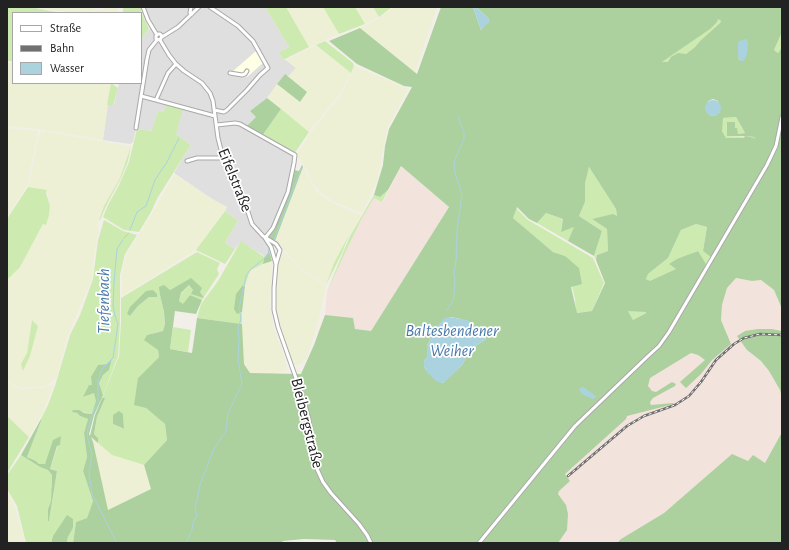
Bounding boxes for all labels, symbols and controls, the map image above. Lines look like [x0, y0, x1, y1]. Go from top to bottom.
legend [12, 12, 142, 84]
text: Straße [50, 22, 81, 34]
text: Bahn [50, 42, 74, 54]
text: Wasser [50, 62, 84, 74]
street label: Eifelstraße [214, 145, 256, 215]
water label: Tiefenbach [94, 268, 114, 334]
water label: Baltesbendener Weiher [405, 321, 499, 361]
street label: Bleibergstraße [287, 376, 327, 470]

